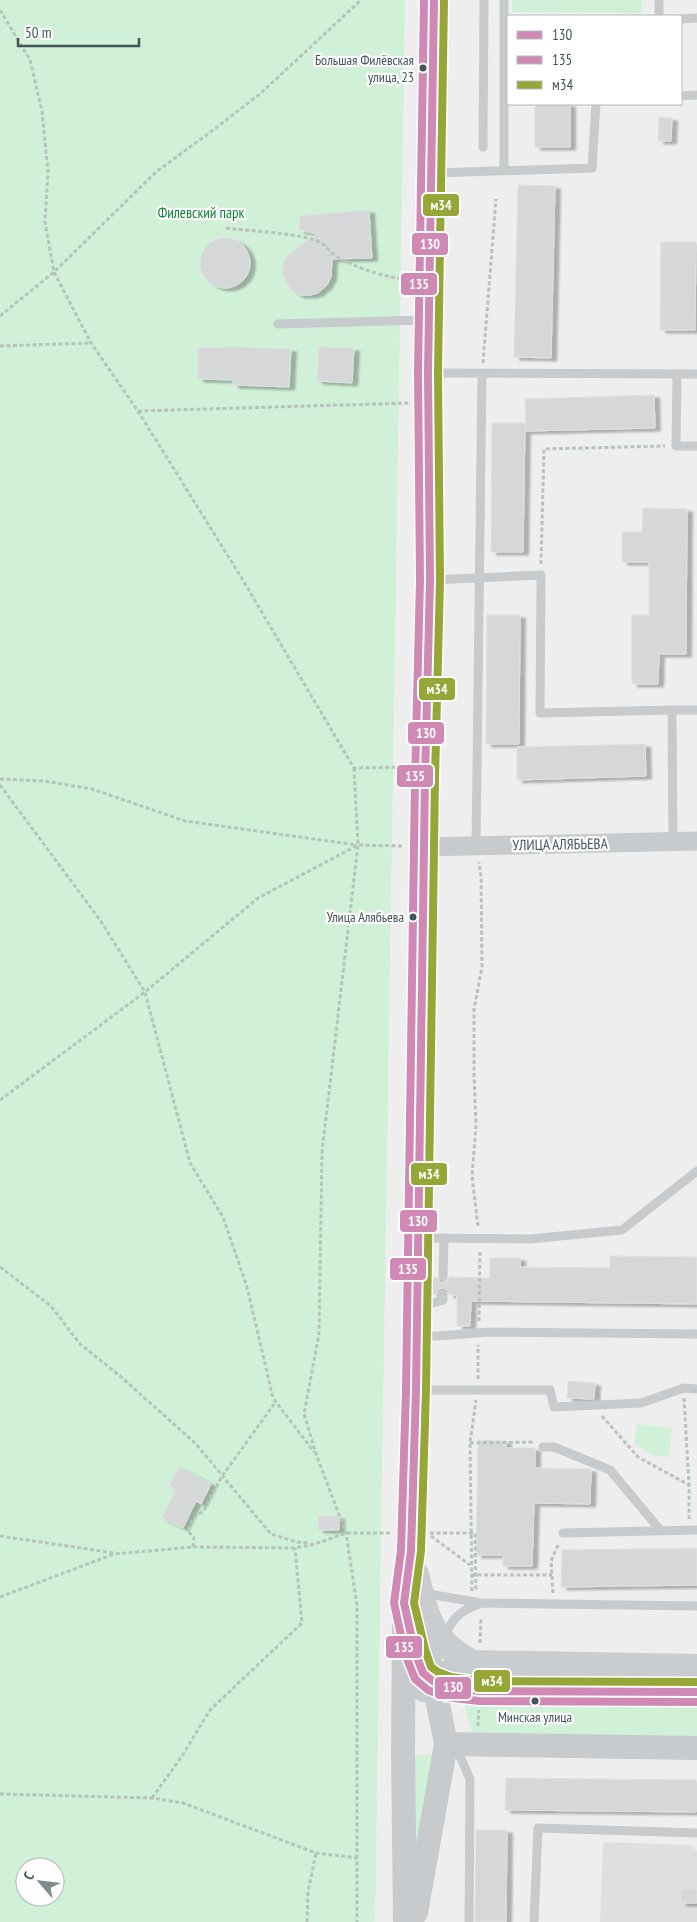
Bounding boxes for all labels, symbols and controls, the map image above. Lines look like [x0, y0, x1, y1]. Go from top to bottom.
scale bar [18, 15, 139, 47]
legend [507, 15, 682, 105]
text: 50 m [25, 23, 51, 42]
text: 130 [552, 25, 573, 44]
text: 135 [552, 50, 572, 69]
place label: Большая Филёвская улица, 23 [315, 51, 414, 86]
marker: Большая Филёвская улица, 23 [418, 63, 428, 73]
text: м34 [552, 75, 574, 94]
line badge: м34 [422, 193, 460, 217]
text: м34 [430, 196, 452, 214]
park label: Филевский парк [158, 203, 245, 222]
line badge: 130 [411, 232, 449, 256]
text: 130 [420, 235, 440, 253]
line badge: 135 [400, 272, 438, 296]
text: 135 [409, 275, 429, 293]
line badge: м34 [418, 677, 456, 701]
text: м34 [426, 680, 448, 698]
line badge: 130 [407, 721, 445, 745]
text: 130 [416, 724, 436, 742]
line badge: 135 [396, 764, 434, 788]
text: 135 [405, 767, 425, 785]
street label: УЛИЦА АЛЯБЬЕВА [512, 834, 609, 854]
place label: Улица Алябьева [327, 908, 404, 926]
marker: Улица Алябьева [408, 912, 418, 922]
line badge: м34 [410, 1162, 448, 1186]
text: м34 [418, 1165, 440, 1183]
line badge: 130 [399, 1209, 438, 1233]
text: 130 [408, 1212, 428, 1230]
line badge: 135 [389, 1257, 427, 1281]
text: 135 [398, 1260, 418, 1278]
line badge: 135 [385, 1635, 423, 1659]
text: 135 [394, 1638, 414, 1656]
line badge: м34 [473, 1669, 511, 1693]
text: м34 [481, 1672, 503, 1690]
line badge: 130 [434, 1676, 472, 1700]
text: 130 [443, 1678, 463, 1696]
marker: Минская улица [530, 1696, 540, 1706]
place label: Минская улица [498, 1708, 572, 1726]
north arrow [15, 1857, 65, 1907]
text: С [19, 1868, 38, 1883]

